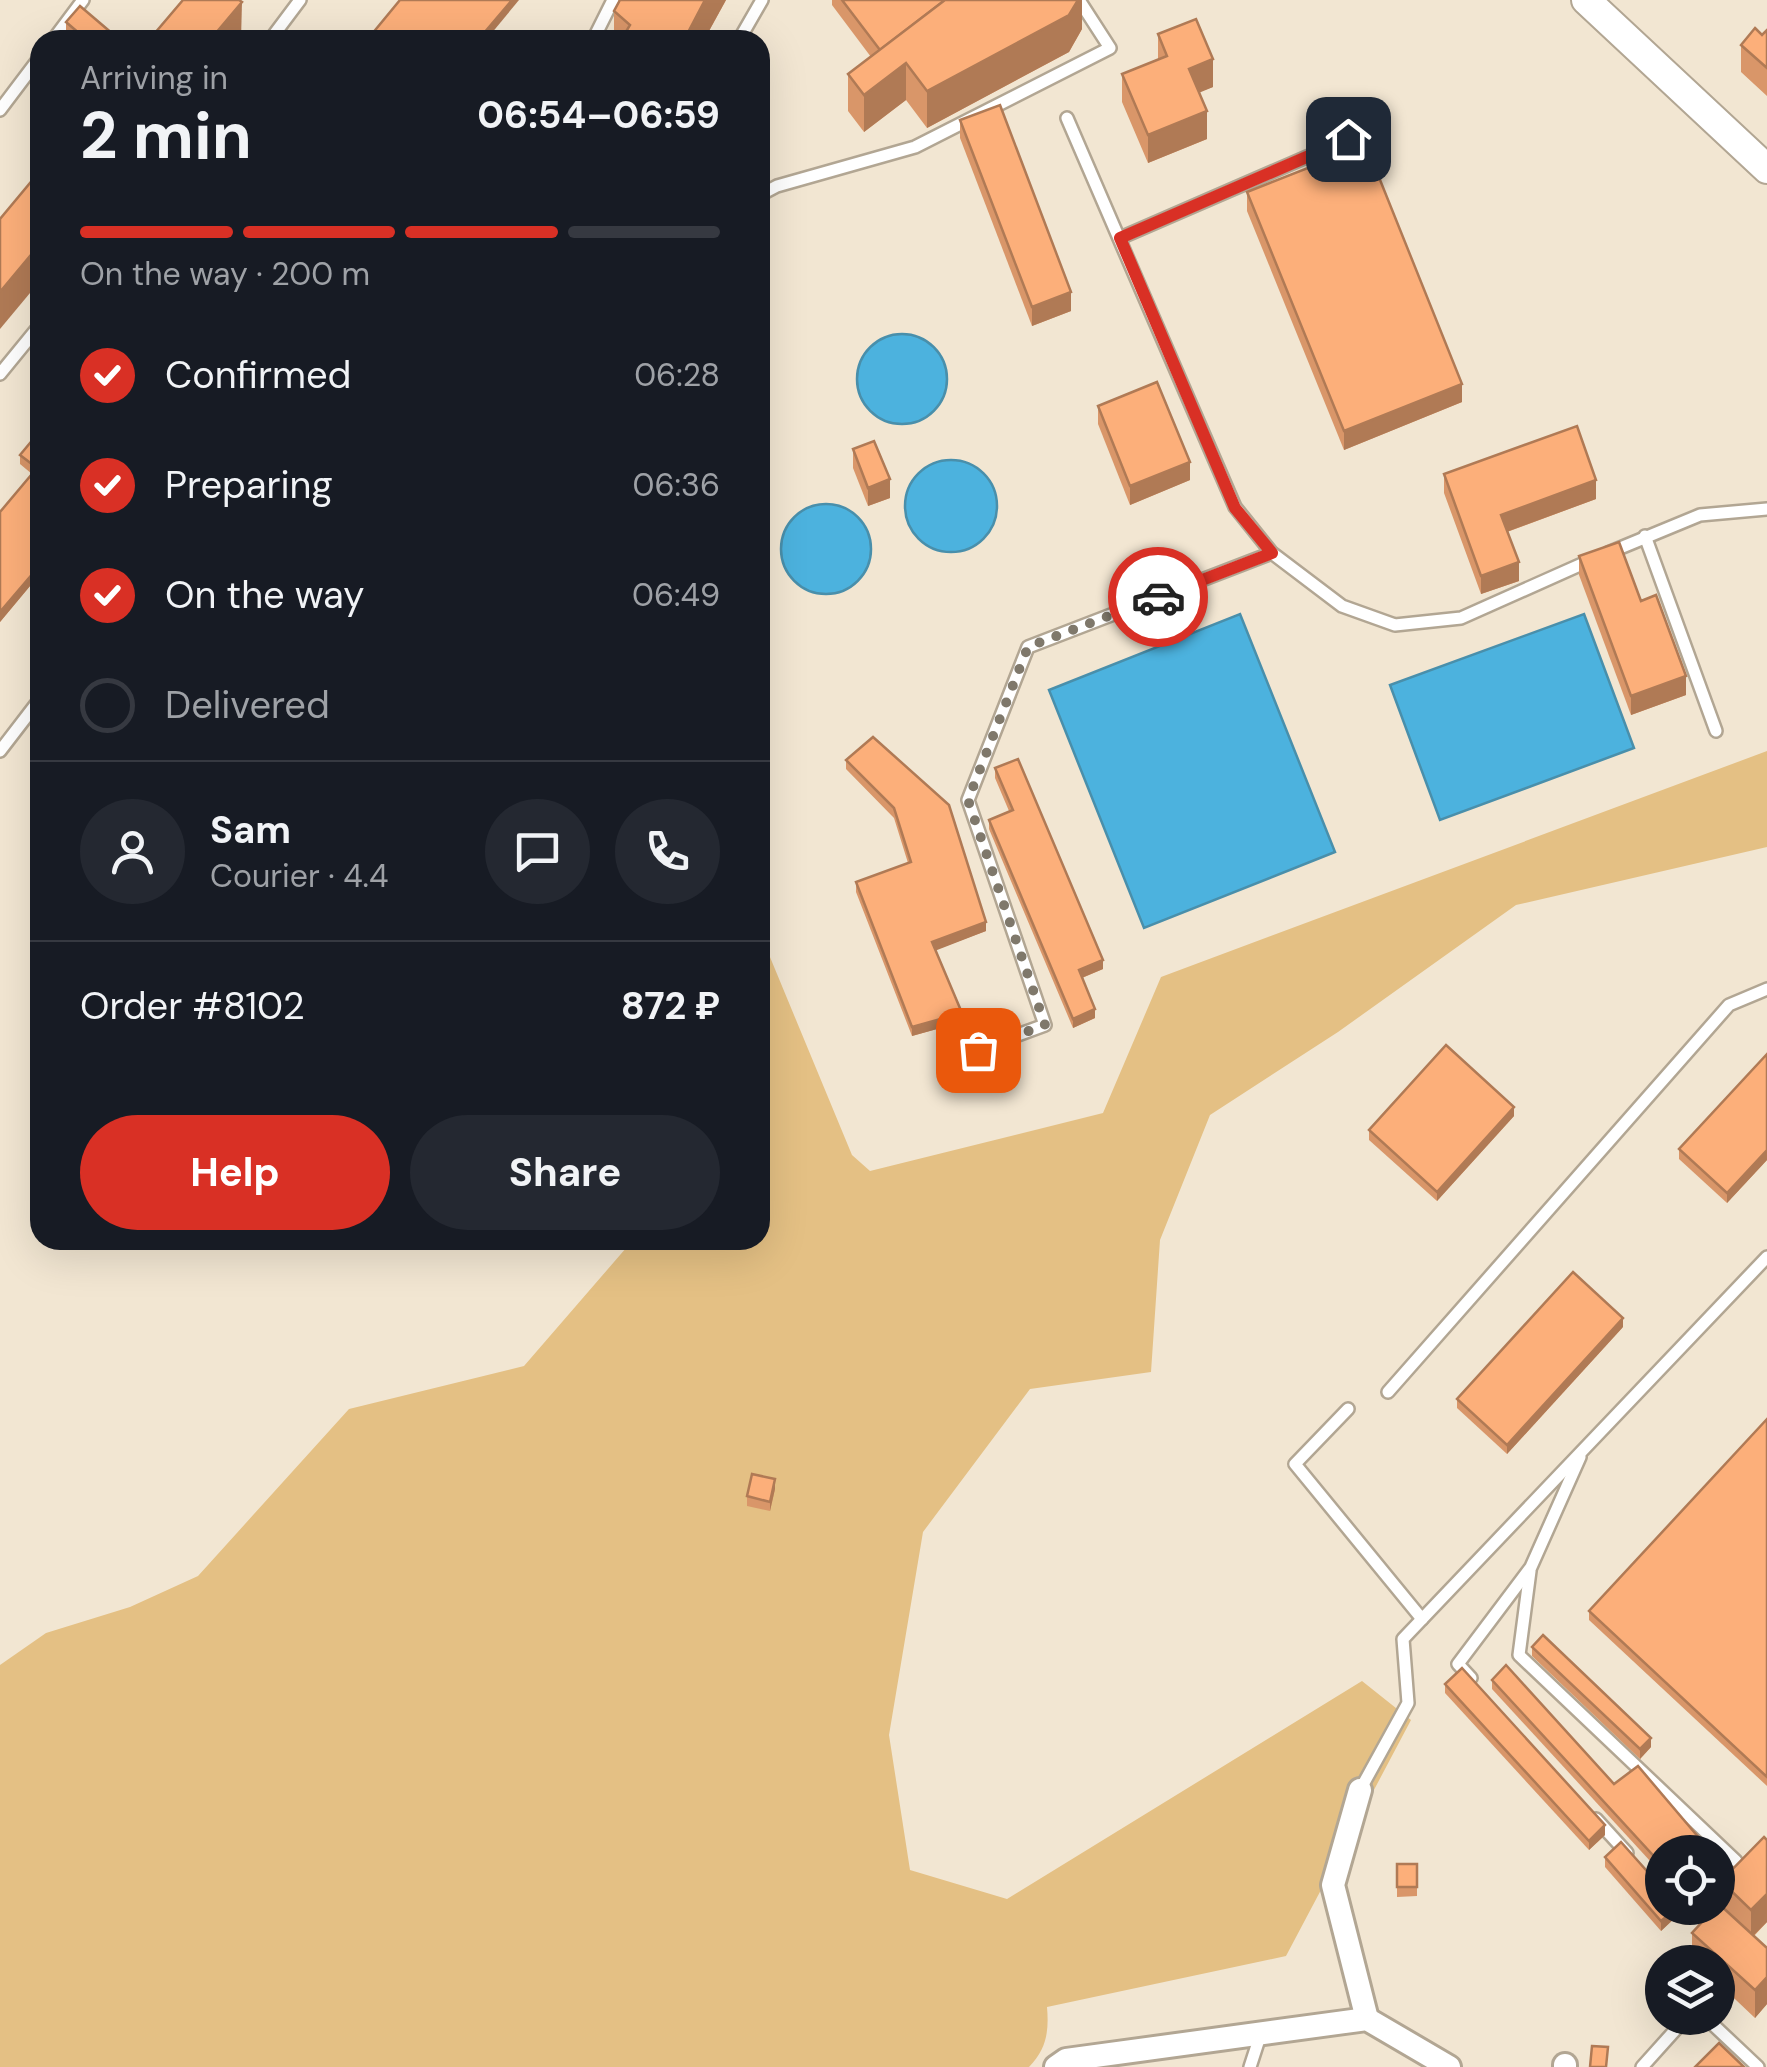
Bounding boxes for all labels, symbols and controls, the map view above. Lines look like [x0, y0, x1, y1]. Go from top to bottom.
text: Arriving in [80, 57, 228, 99]
text: 06:54–06:59 [477, 90, 720, 140]
text: 2 min [80, 94, 252, 178]
pin [1306, 97, 1391, 182]
icon: home [1321, 112, 1376, 167]
text: On the way · 200 m [80, 253, 370, 295]
icon: check [80, 348, 135, 403]
text: Confirmed [165, 350, 351, 400]
text: 06:28 [634, 354, 720, 396]
icon: check [80, 458, 135, 513]
text: Preparing [165, 460, 333, 510]
text: 06:36 [633, 464, 720, 506]
courier [1108, 547, 1208, 647]
icon: check [80, 568, 135, 623]
text: On the way [165, 570, 364, 620]
icon: car [1131, 570, 1186, 625]
text: 06:49 [632, 574, 720, 616]
text: Delivered [165, 680, 330, 730]
button: person [80, 799, 185, 904]
button: chat [485, 799, 590, 904]
button: phone [615, 799, 720, 904]
text: Sam [210, 805, 291, 855]
text: Courier · 4.4 [210, 855, 388, 897]
text: Order #8102 [80, 981, 305, 1031]
text: 872 ₽ [621, 981, 720, 1031]
pin [936, 1008, 1021, 1093]
icon: bag [951, 1023, 1006, 1078]
button: Help [80, 1115, 390, 1230]
button: Share [410, 1115, 720, 1230]
map controls [1645, 1835, 1735, 2035]
button: locate [1645, 1835, 1735, 1925]
button: layers [1645, 1945, 1735, 2035]

